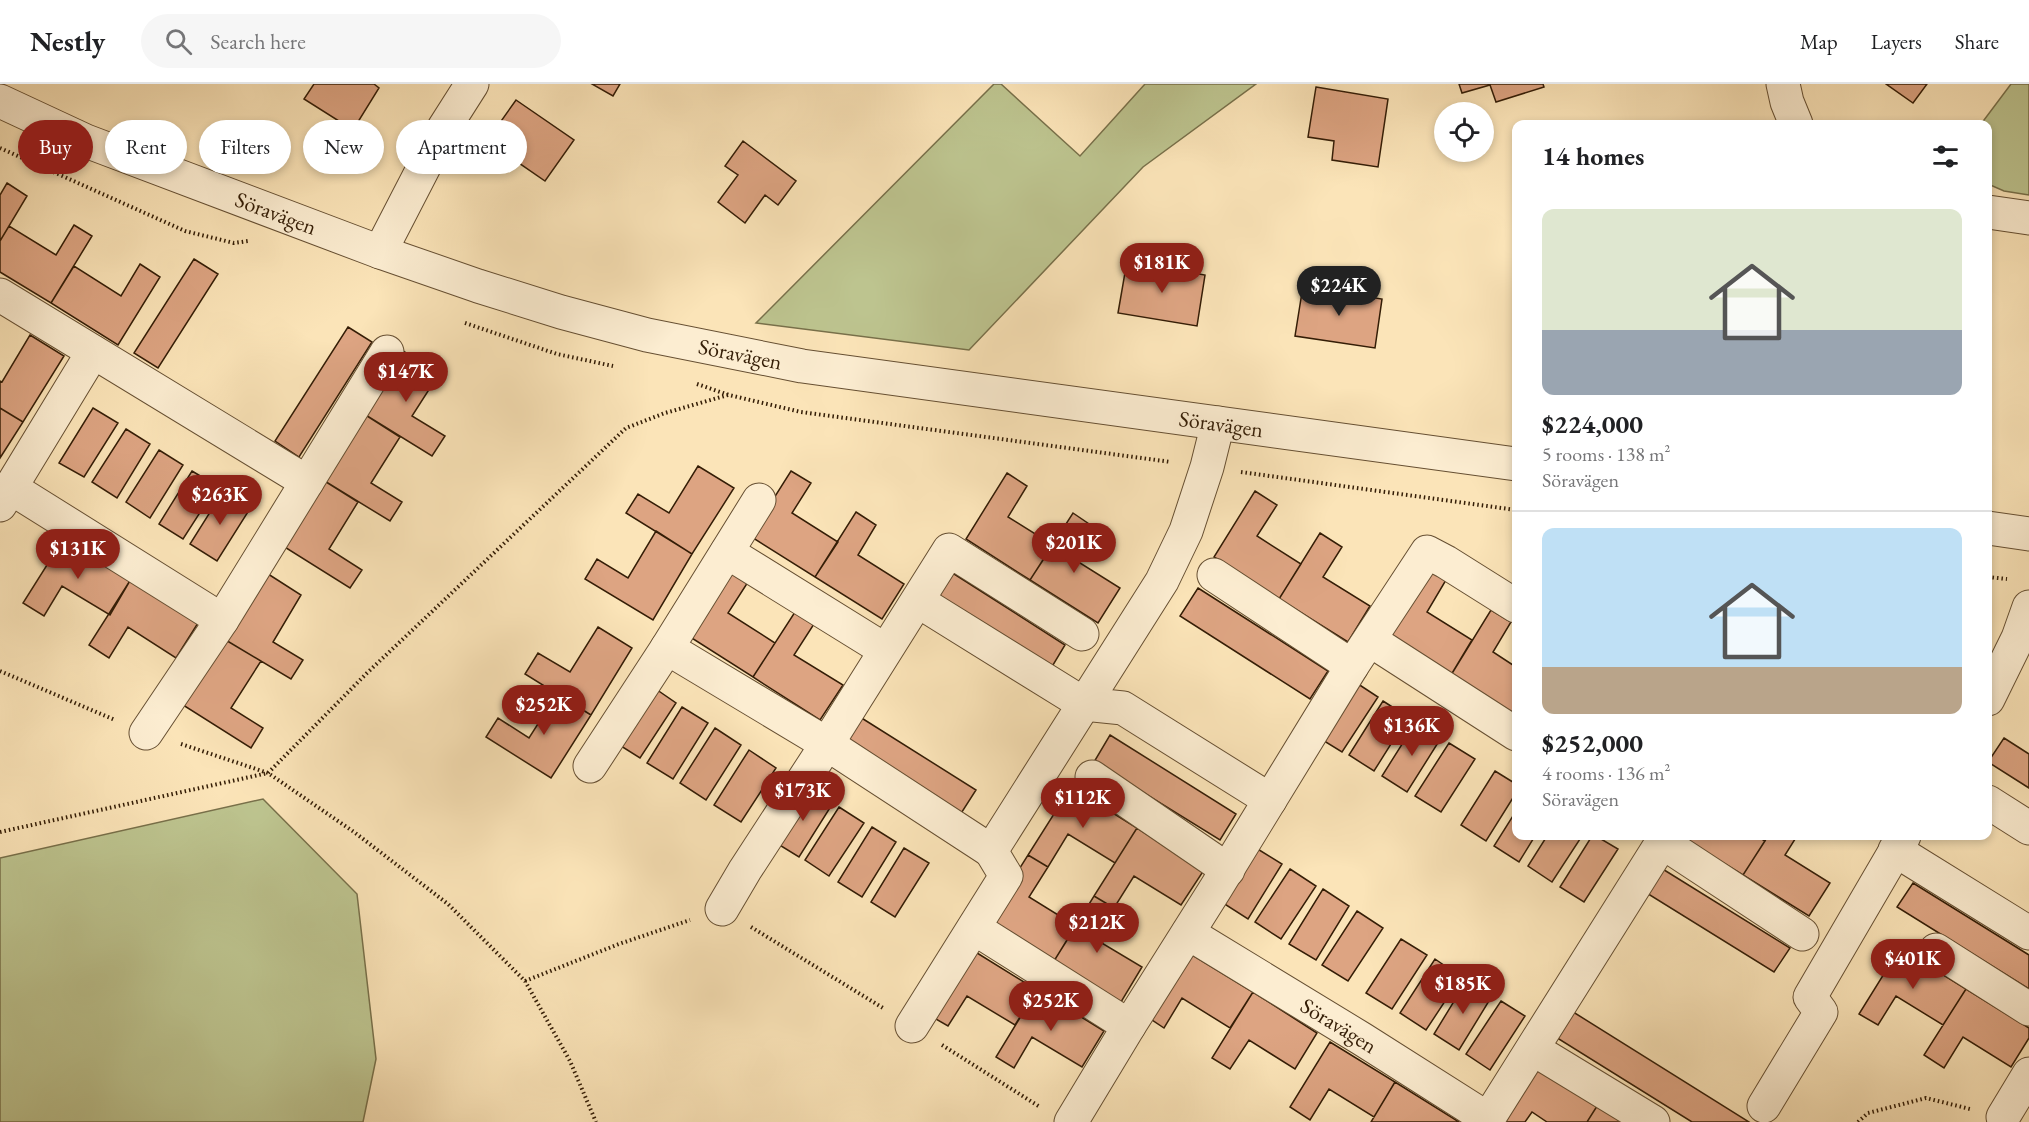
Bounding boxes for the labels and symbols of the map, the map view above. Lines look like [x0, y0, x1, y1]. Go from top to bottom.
street label: Söravägen [231, 184, 321, 241]
pin: $181K [1120, 243, 1204, 294]
pin: $224K [1297, 266, 1381, 317]
street label: Söravägen [696, 331, 785, 376]
pin: $147K [364, 352, 448, 403]
street label: Söravägen [1177, 403, 1265, 444]
pin: $263K [178, 475, 262, 526]
pin: $201K [1032, 523, 1116, 574]
pin: $131K [36, 529, 120, 580]
pin: $252K [502, 685, 586, 736]
pin: $136K [1370, 706, 1454, 757]
pin: $173K [761, 771, 845, 822]
pin: $112K [1041, 778, 1125, 829]
pin: $212K [1055, 903, 1139, 954]
pin: $401K [1871, 939, 1955, 990]
pin: $185K [1421, 964, 1505, 1015]
pin: $252K [1009, 981, 1093, 1032]
street label: Söravägen [1295, 991, 1383, 1060]

